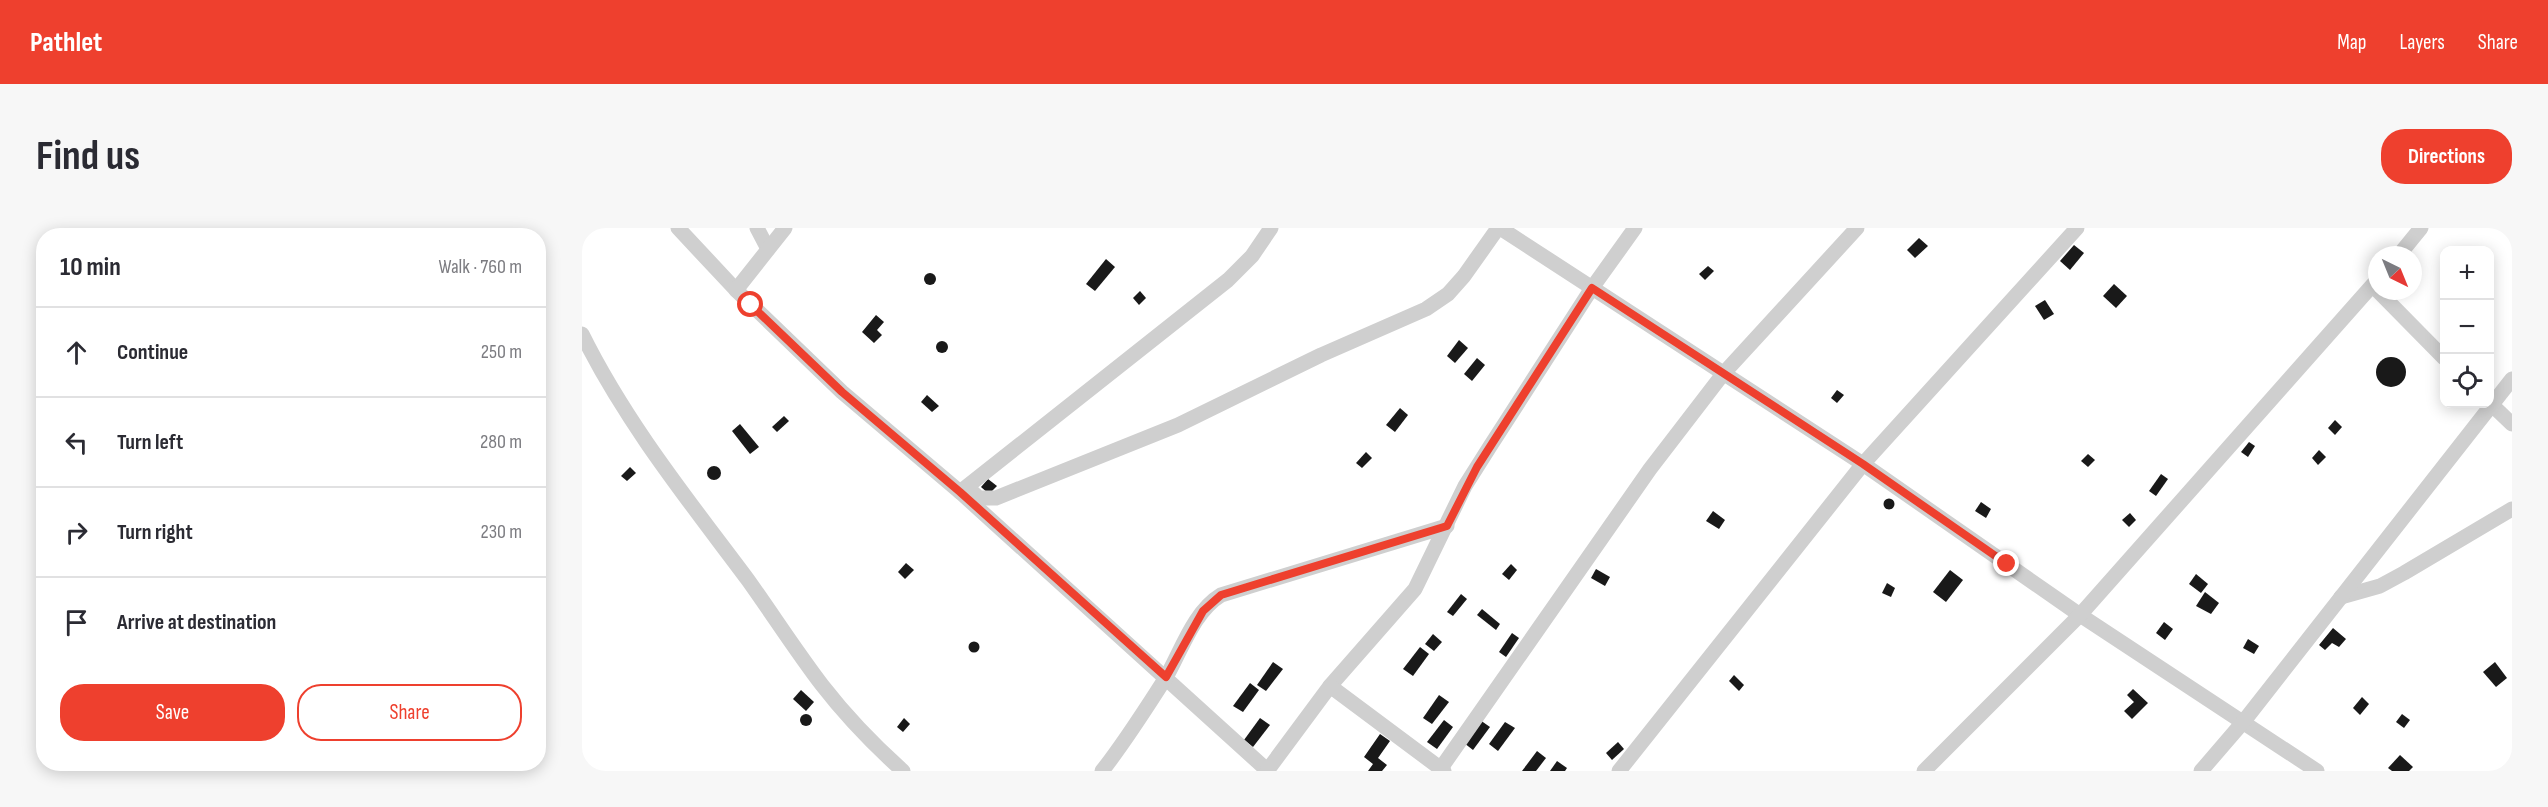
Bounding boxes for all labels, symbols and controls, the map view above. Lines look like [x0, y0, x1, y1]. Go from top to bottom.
text: Pathlet [30, 26, 102, 59]
text: Map [2337, 30, 2366, 55]
text: Layers [2399, 30, 2445, 55]
text: Share [2478, 30, 2518, 55]
button: Directions [2381, 129, 2512, 184]
text: Find us [36, 131, 140, 182]
north arrow [2368, 246, 2422, 300]
map controls [2440, 246, 2494, 408]
button: + [2440, 246, 2494, 300]
text: 10 min [60, 252, 121, 283]
text: Walk · 760 m [438, 255, 522, 279]
route start [737, 291, 763, 317]
button: − [2440, 300, 2494, 354]
icon: ahead [60, 336, 93, 369]
text: Continue [117, 339, 188, 366]
text: 250 m [481, 340, 522, 364]
button: locate [2440, 354, 2494, 408]
icon: left [60, 426, 93, 459]
text: Turn left [117, 429, 183, 456]
text: 280 m [480, 430, 522, 454]
icon: right [60, 516, 93, 549]
text: Turn right [117, 519, 193, 546]
text: 230 m [480, 520, 522, 544]
route end [1993, 550, 2019, 576]
icon: arrive [60, 606, 93, 639]
text: Arrive at destination [117, 609, 276, 636]
button: Save [60, 684, 285, 741]
button: Share [297, 684, 522, 741]

